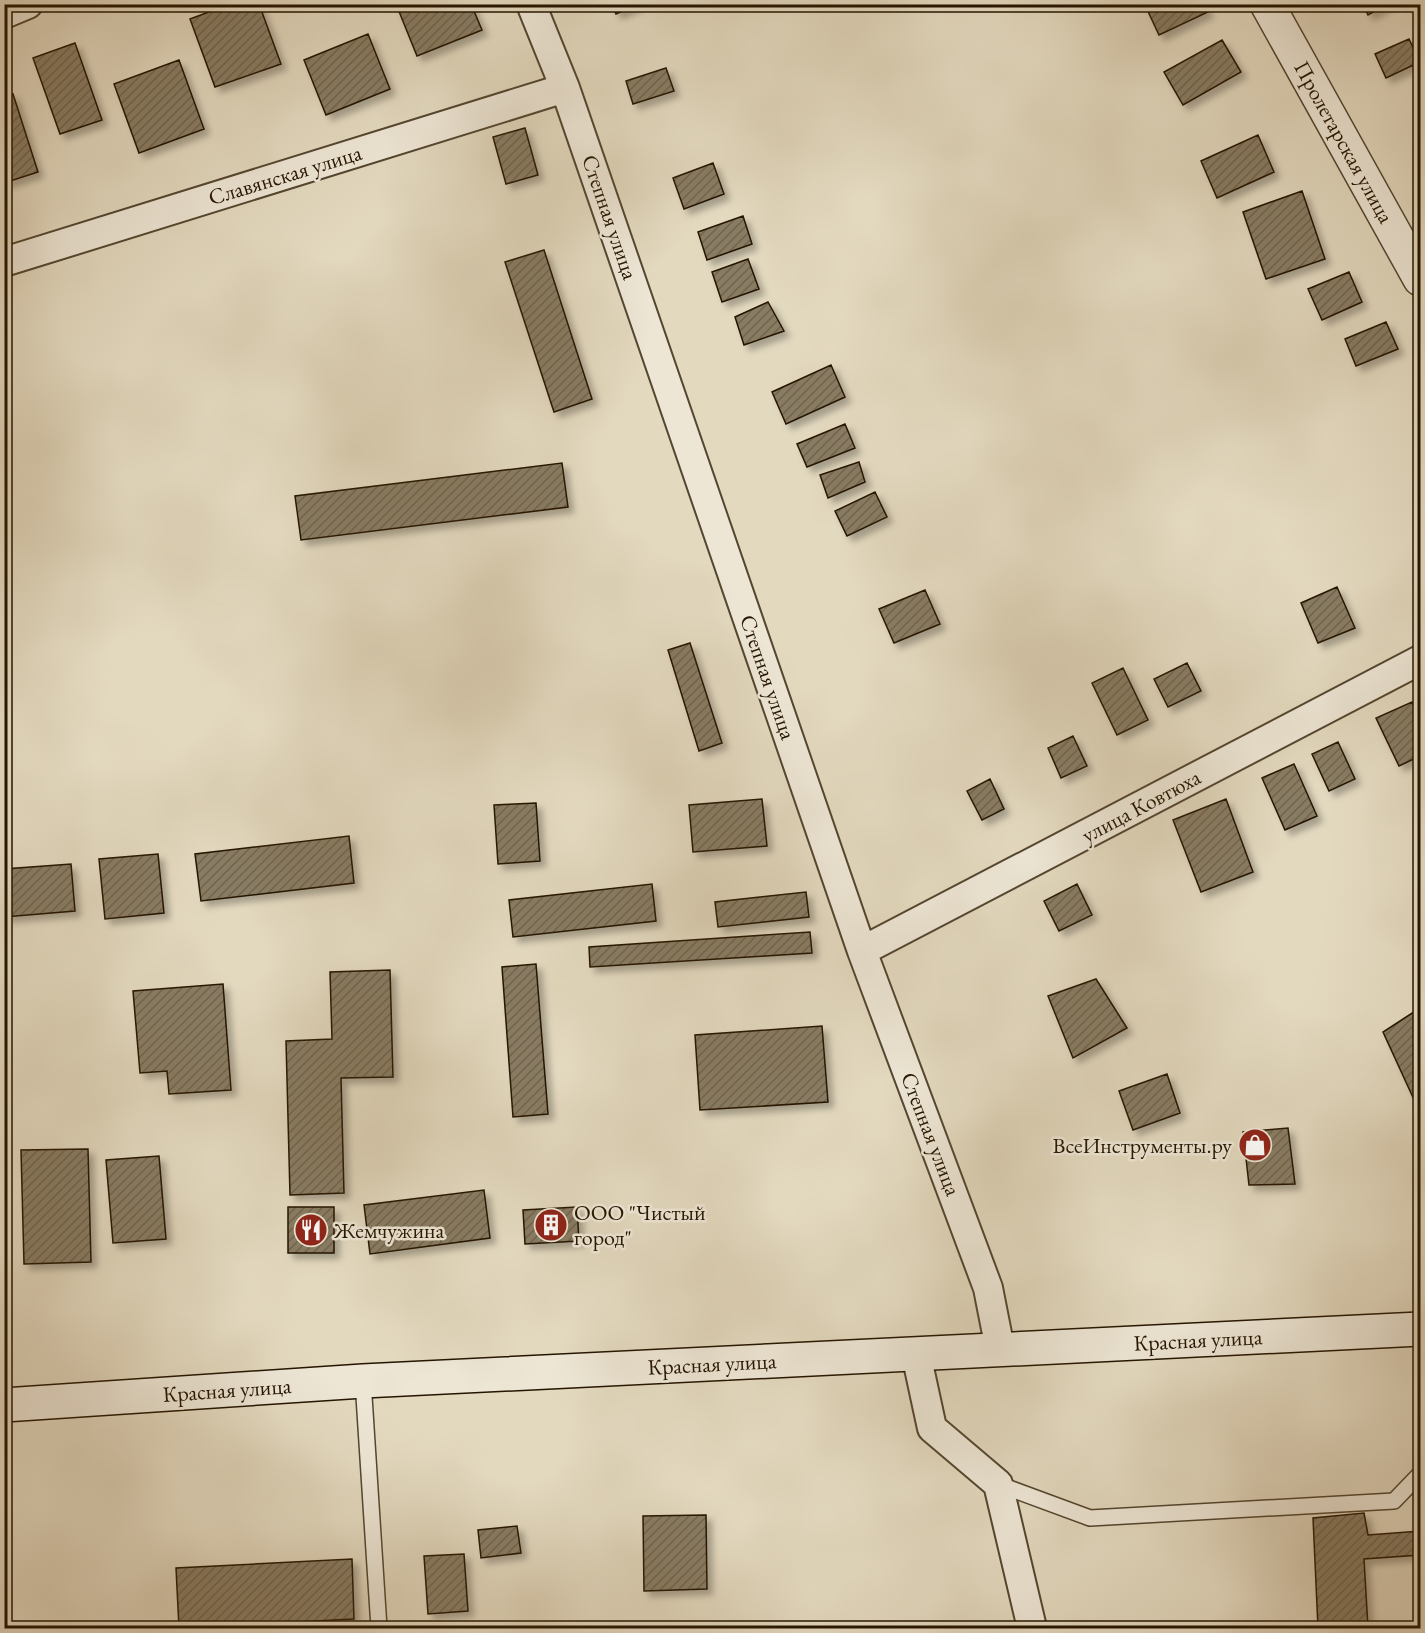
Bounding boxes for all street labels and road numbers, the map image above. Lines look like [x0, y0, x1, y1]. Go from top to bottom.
street label: Пролетарская улица [1287, 56, 1401, 229]
street label: Славянская улица [205, 138, 365, 212]
street label: Степная улица [575, 151, 645, 283]
street label: Степная улица [733, 611, 803, 743]
street label: улица Ковтюха [1076, 762, 1206, 849]
street label: Степная улица [894, 1068, 968, 1200]
street label: Красная улица [1133, 1322, 1263, 1358]
street label: Красная улица [647, 1346, 777, 1382]
street label: Красная улица [162, 1371, 292, 1409]

